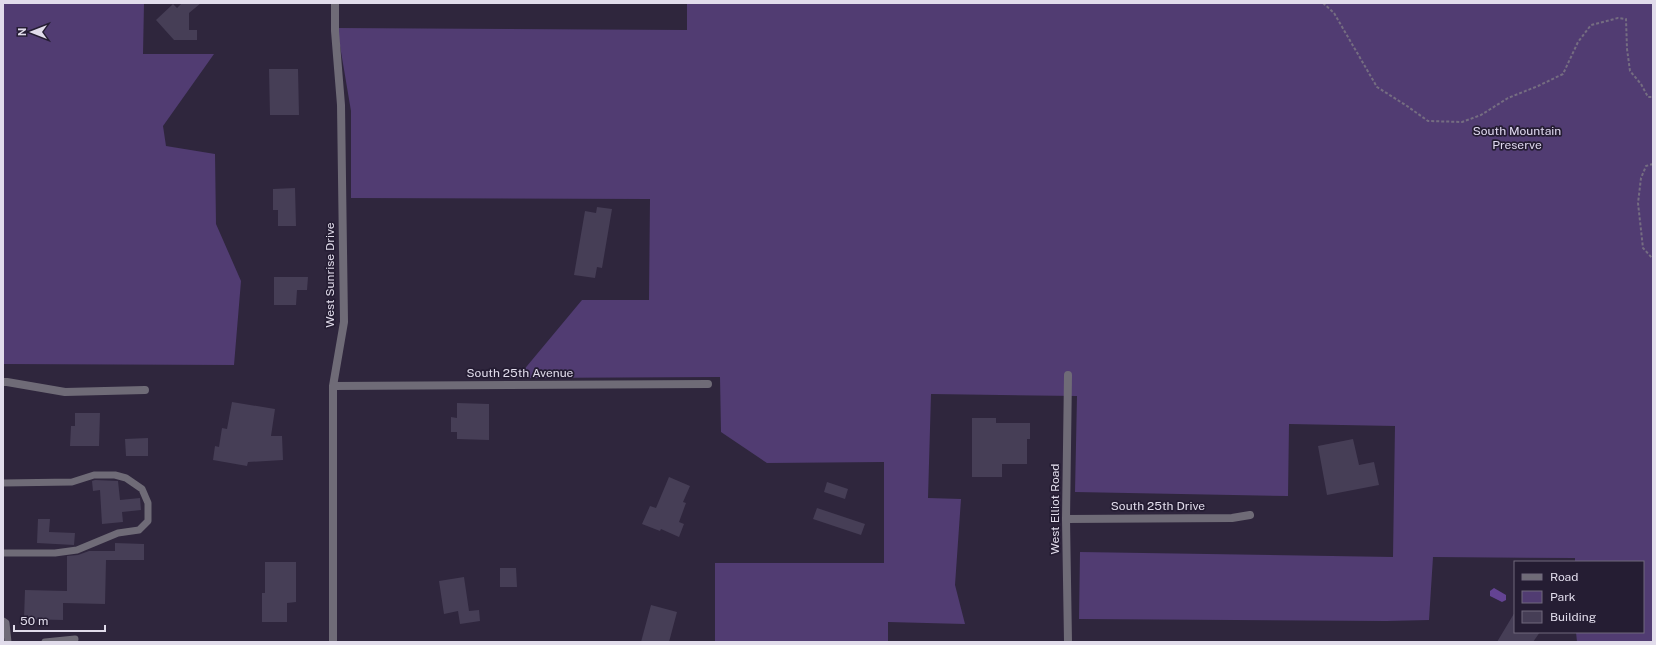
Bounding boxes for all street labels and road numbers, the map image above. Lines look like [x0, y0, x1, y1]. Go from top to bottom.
street label: West Sunrise Drive [323, 222, 337, 328]
street label: South 25th Avenue [467, 366, 574, 380]
street label: West Elliot Road [1048, 464, 1062, 554]
street label: South 25th Drive [1111, 499, 1205, 513]

